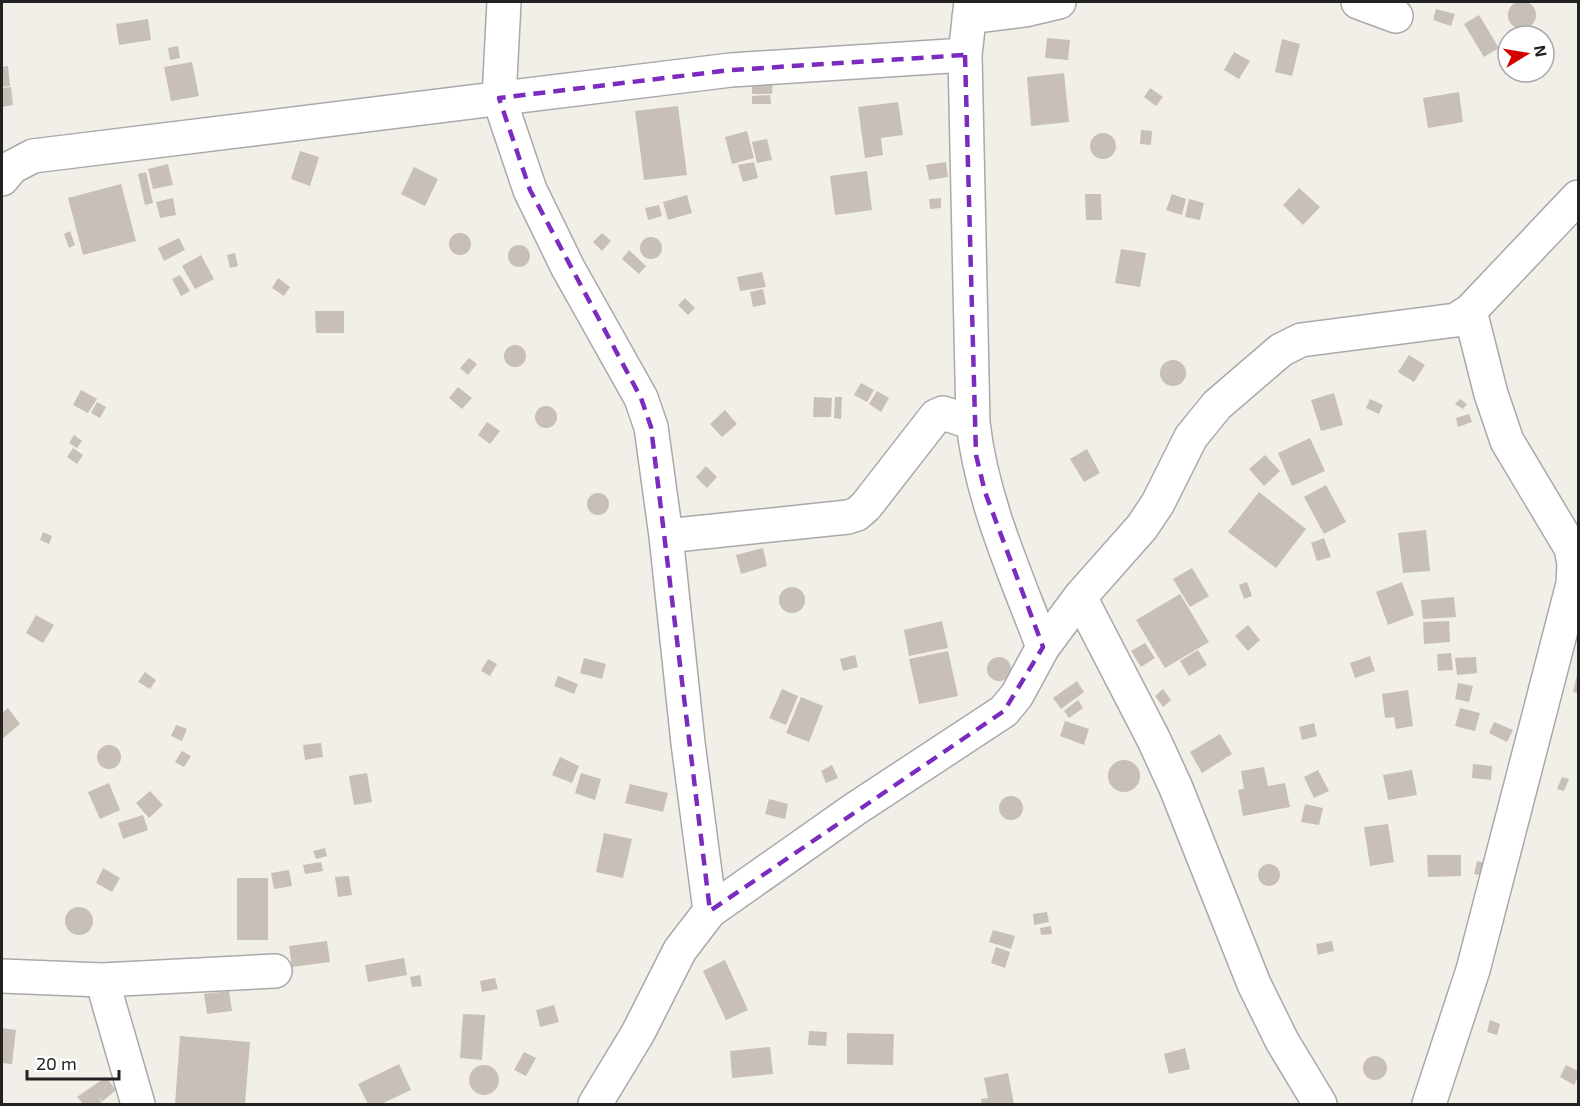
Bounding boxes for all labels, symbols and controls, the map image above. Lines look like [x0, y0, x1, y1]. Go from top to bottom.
north arrow [1496, 24, 1556, 84]
text: N [1531, 44, 1552, 59]
scale bar [27, 1043, 118, 1081]
text: 20 m [36, 1052, 77, 1074]

